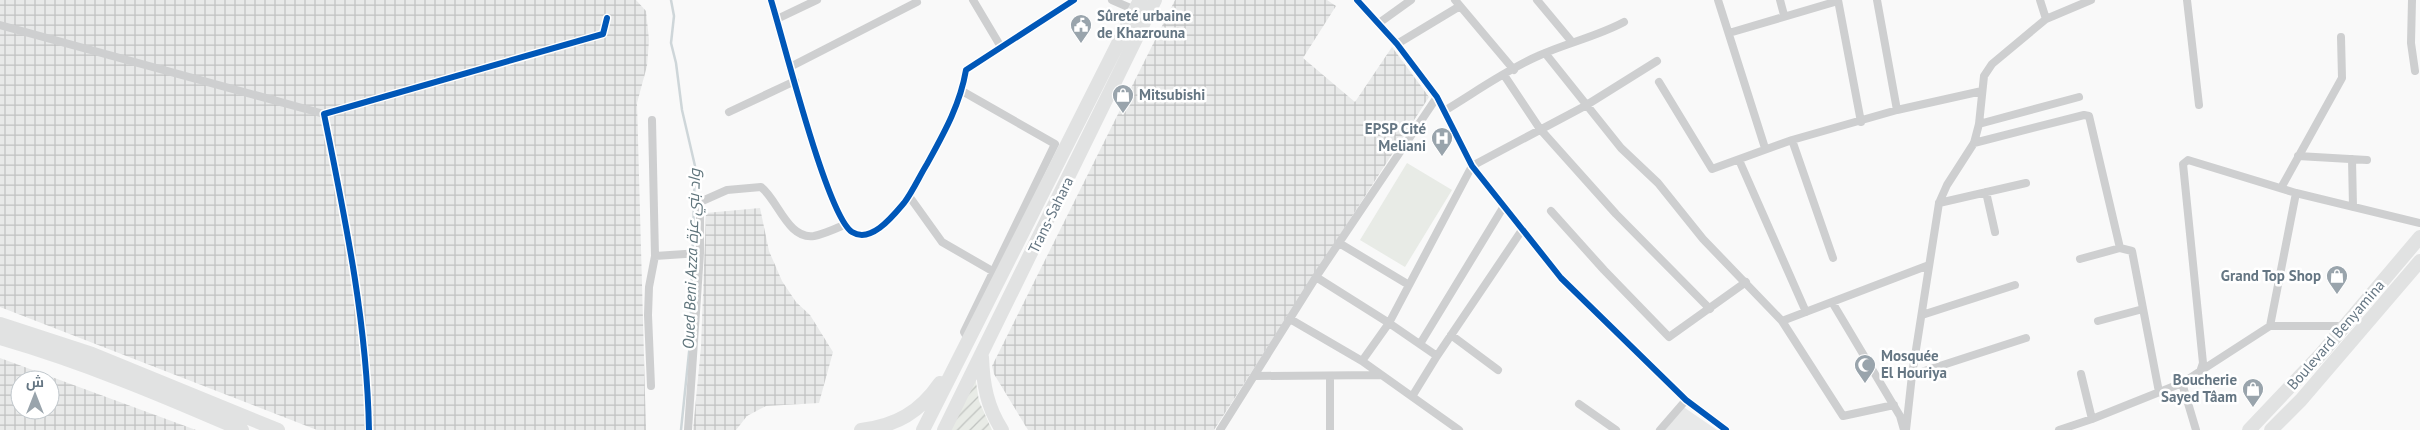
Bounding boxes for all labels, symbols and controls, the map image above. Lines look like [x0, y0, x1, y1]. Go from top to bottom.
place label: Sûreté urbaine de Khazrouna [1097, 6, 1192, 42]
public building icon: Sûreté urbaine de Khazrouna [1069, 13, 1093, 44]
shop icon: Mitsubishi [1111, 83, 1135, 114]
place label: Mitsubishi [1139, 85, 1205, 104]
place label: EPSP Cité Meliani [1365, 119, 1426, 155]
hospital icon: EPSP Cité Meliani [1430, 126, 1454, 157]
water label: Oued Beni Azza واد بني عزة [678, 167, 707, 350]
street label: Trans-Sahara [1024, 173, 1077, 256]
shop icon: Grand Top Shop [2325, 264, 2349, 295]
place label: Grand Top Shop [2221, 266, 2321, 285]
street label: Boulevard Benyamina [2283, 276, 2388, 393]
place label: Mosquée El Houriya [1881, 346, 1947, 382]
mosque icon: Mosquée El Houriya [1853, 353, 1877, 384]
north arrow [10, 370, 60, 420]
place label: Boucherie Sayed Tâam [2161, 370, 2237, 406]
text: ش [26, 373, 44, 391]
shop icon: Boucherie Sayed Tâam [2241, 377, 2265, 408]

